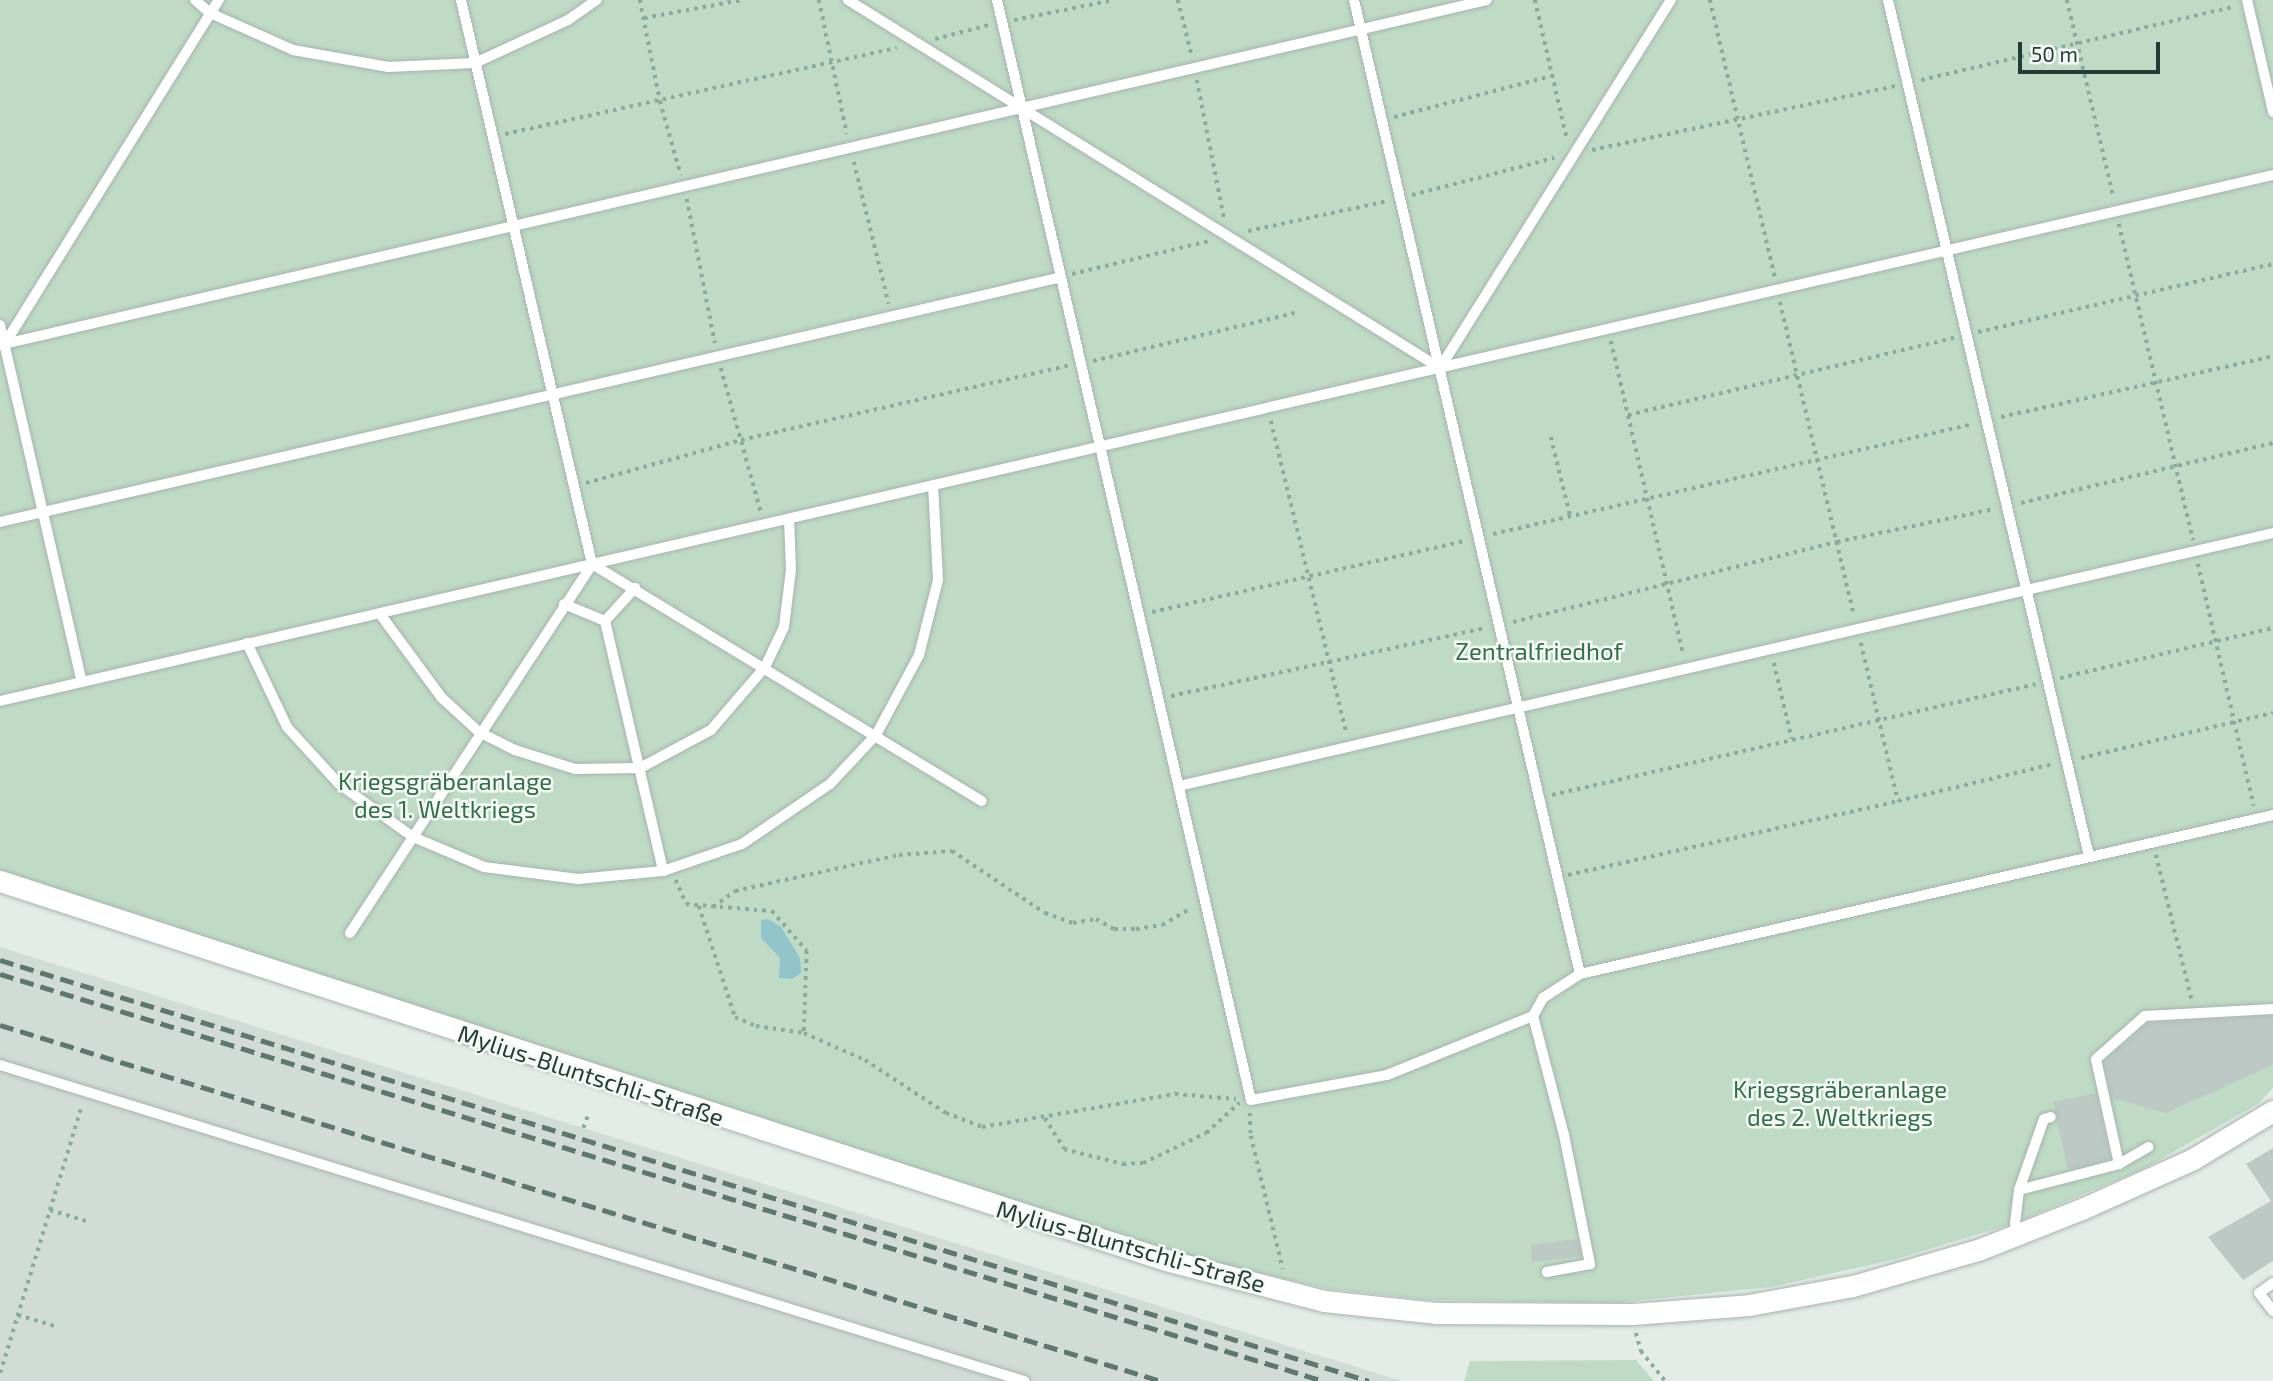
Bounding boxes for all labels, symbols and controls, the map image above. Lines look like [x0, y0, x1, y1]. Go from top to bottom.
scale bar [2021, 28, 2163, 72]
text: 50 m [2031, 41, 2078, 66]
park label: Zentralfriedhof [1455, 637, 1623, 665]
park label: Kriegsgräberanlage des 1. Weltkriegs [338, 767, 552, 823]
street label: Mylius-Bluntschli-Straße [454, 1018, 728, 1132]
park label: Kriegsgräberanlage des 2. Weltkriegs [1733, 1075, 1947, 1131]
street label: Mylius-Bluntschli-Straße [993, 1194, 1269, 1298]

